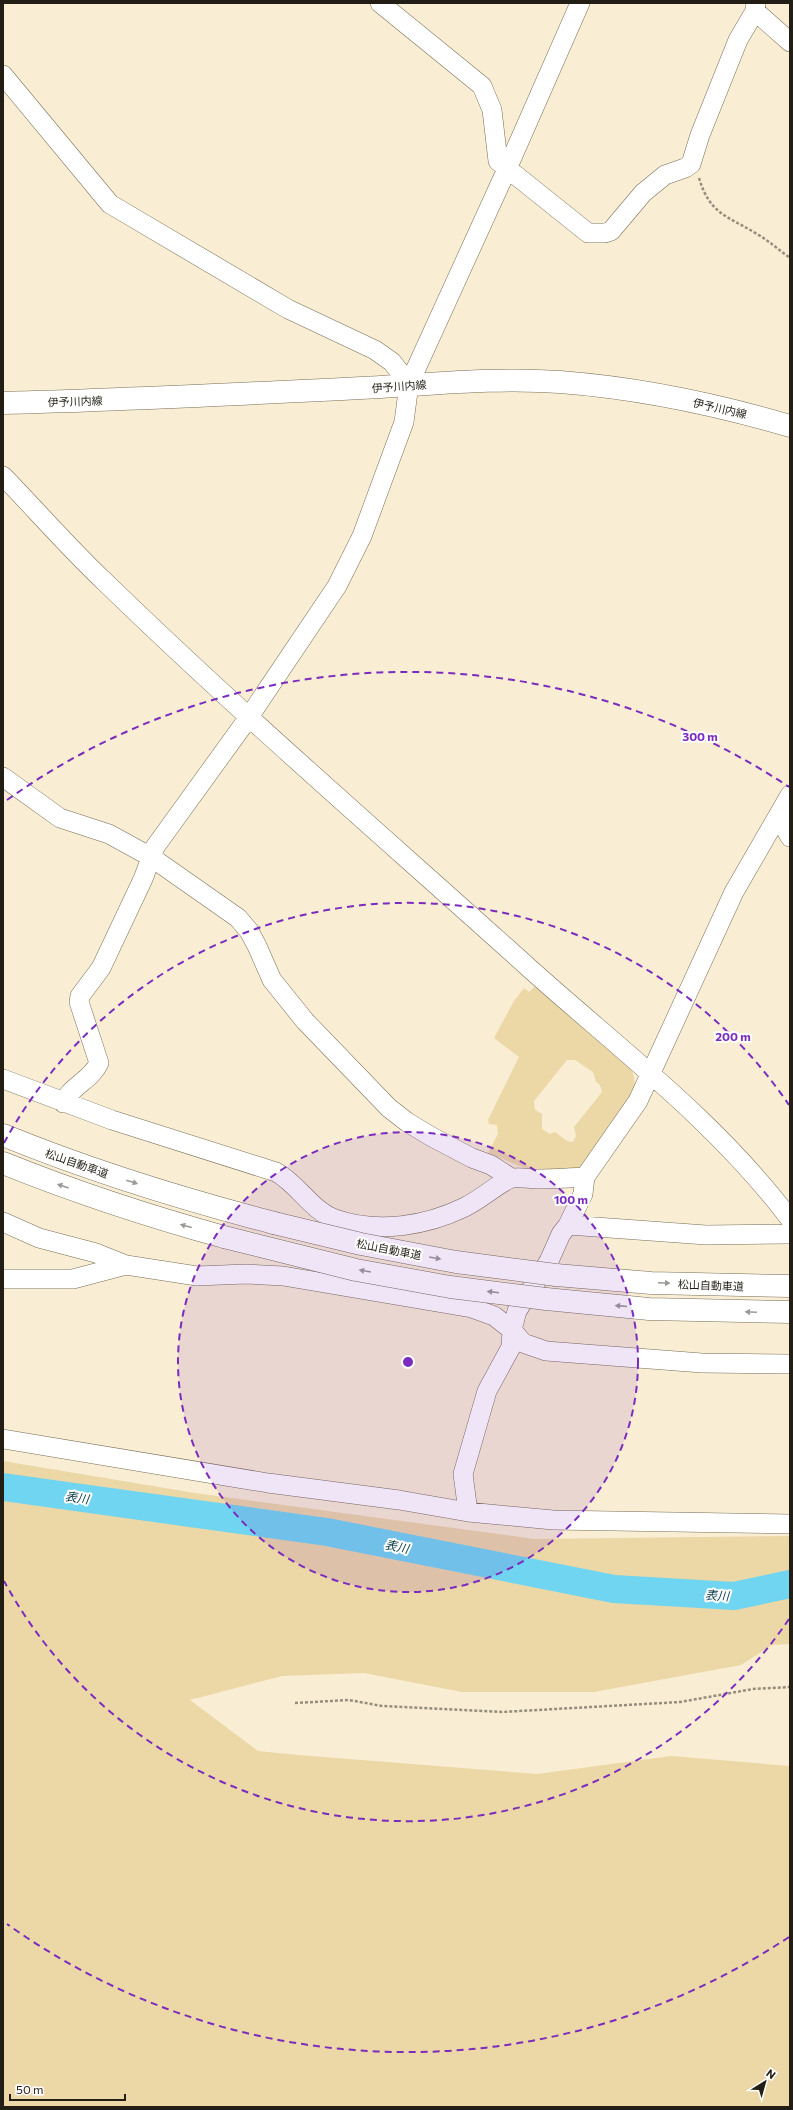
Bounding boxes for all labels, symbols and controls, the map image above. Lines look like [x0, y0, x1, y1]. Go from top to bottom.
street label: 伊予川内線 [371, 378, 427, 394]
street label: 伊予川内線 [47, 394, 103, 408]
street label: 伊予川内線 [692, 395, 748, 421]
text: 300 m [682, 729, 718, 743]
text: 200 m [715, 1029, 751, 1043]
street label: 松山自動車道 [44, 1146, 110, 1180]
one-way arrow [126, 1179, 138, 1185]
one-way arrow [56, 1183, 68, 1189]
text: 100 m [554, 1192, 588, 1206]
one-way arrow [180, 1223, 192, 1229]
street label: 松山自動車道 [355, 1236, 423, 1262]
one-way arrow [429, 1255, 441, 1261]
one-way arrow [359, 1268, 371, 1274]
street label: 松山自動車道 [678, 1277, 744, 1293]
one-way arrow [658, 1280, 671, 1286]
one-way arrow [487, 1289, 499, 1296]
one-way arrow [615, 1303, 627, 1309]
one-way arrow [745, 1308, 757, 1315]
centre of rings [401, 1355, 415, 1369]
water label: 表川 [64, 1488, 92, 1506]
water label: 表川 [384, 1537, 412, 1556]
water label: 表川 [705, 1587, 731, 1603]
north arrow [745, 2062, 785, 2102]
text: N [764, 2066, 779, 2081]
scale bar [10, 2076, 125, 2102]
text: 50 m [16, 2082, 44, 2096]

